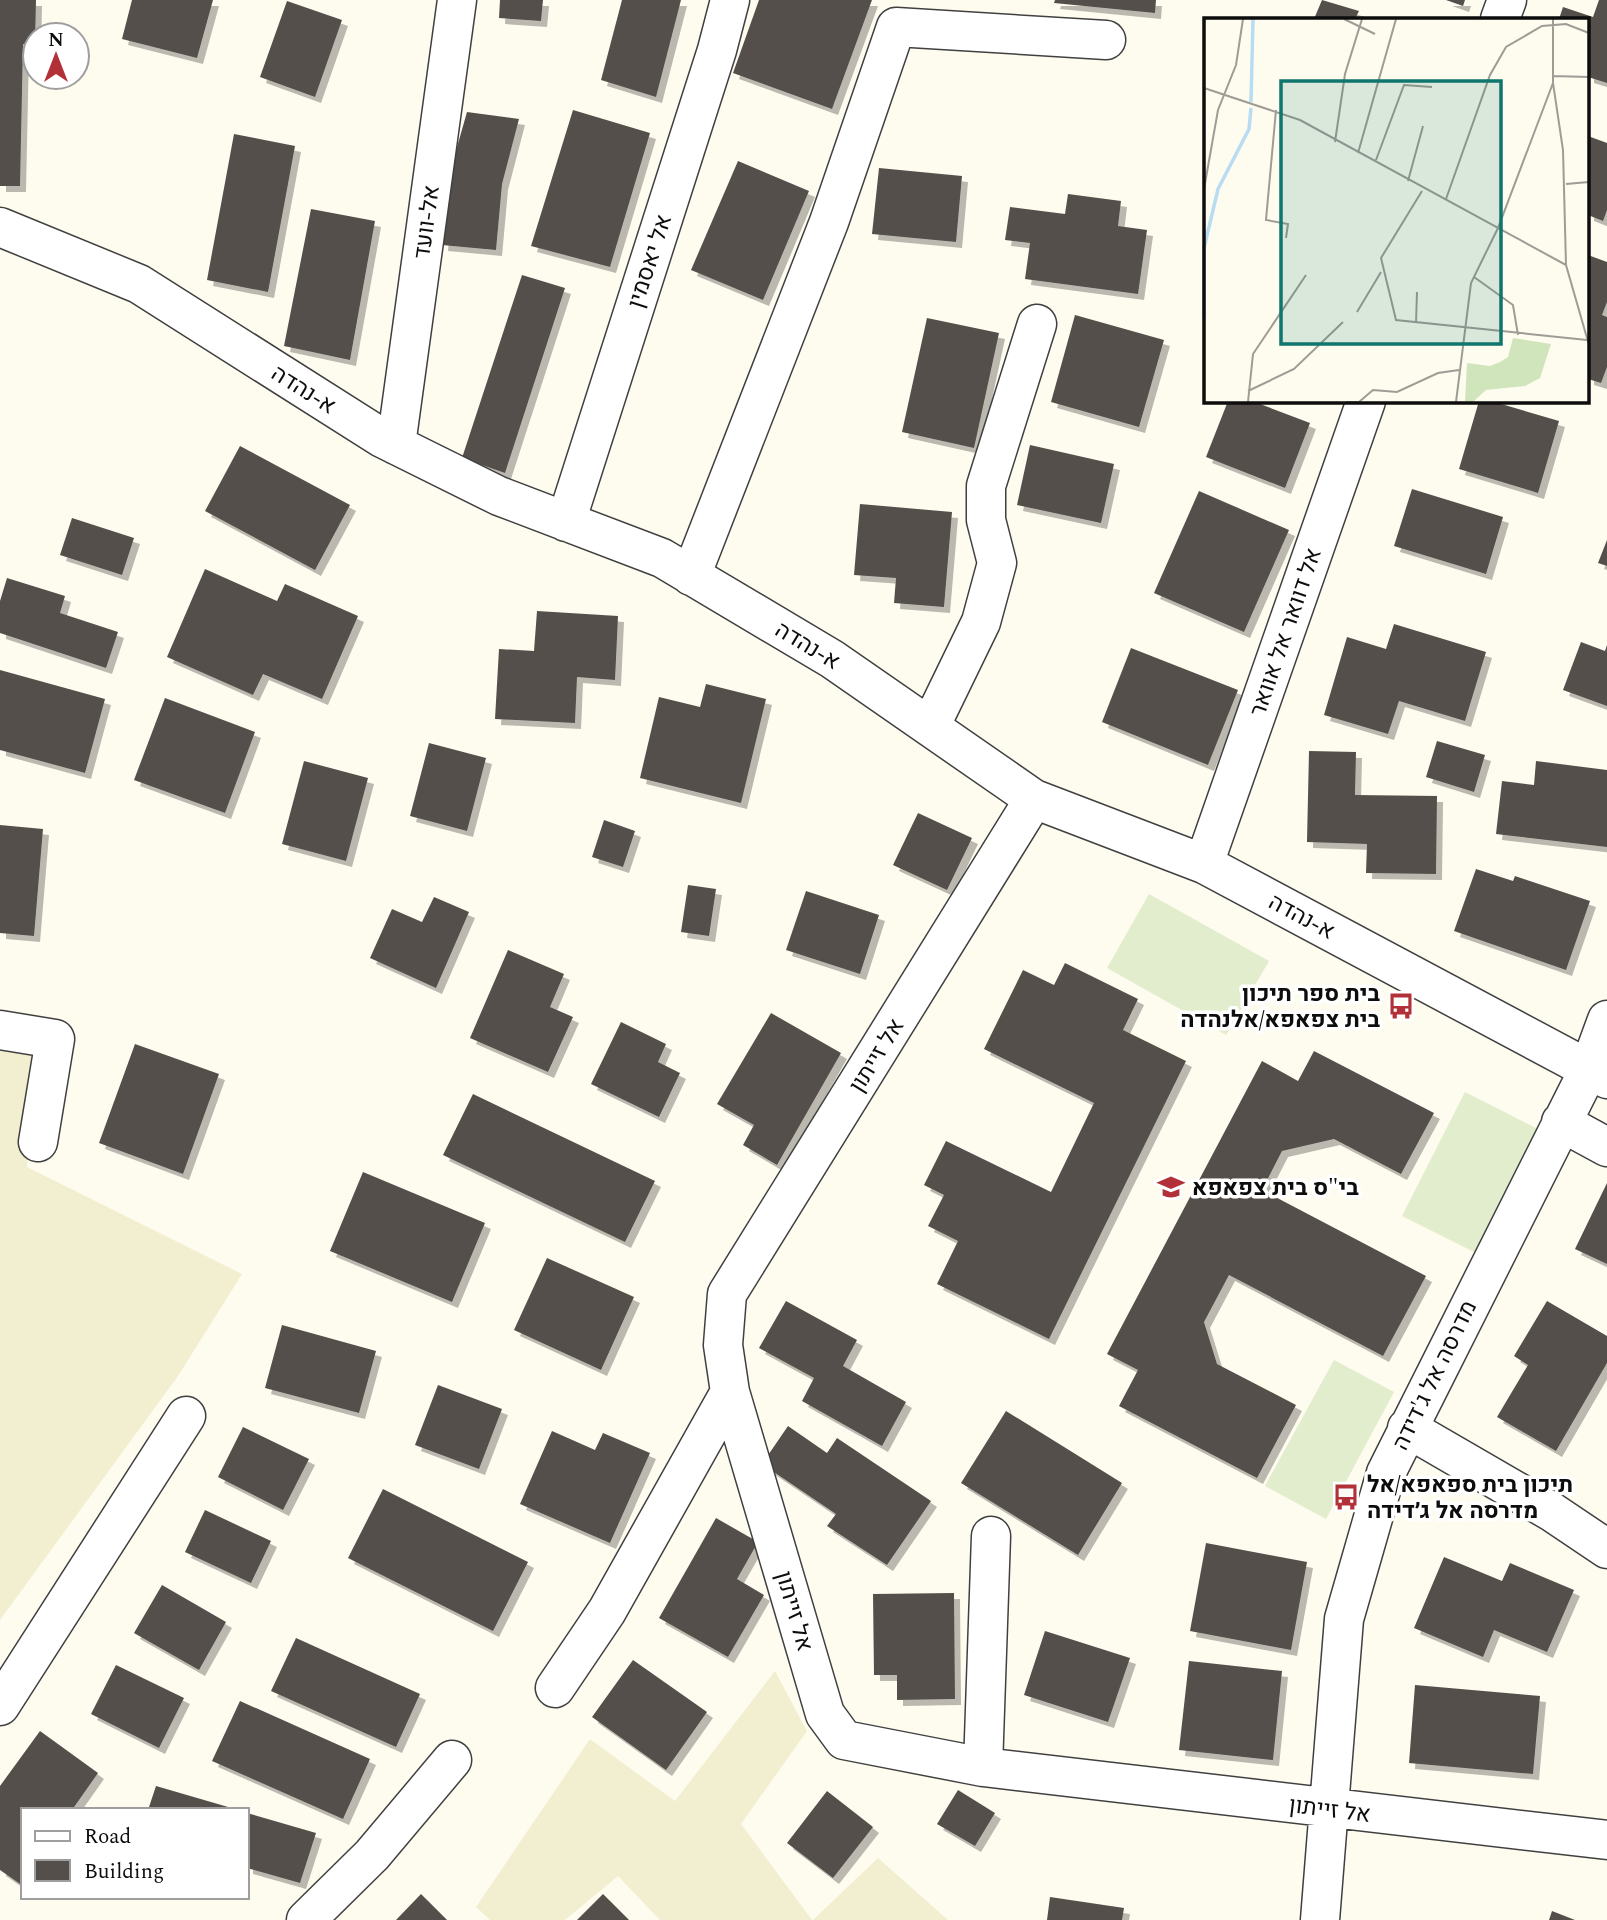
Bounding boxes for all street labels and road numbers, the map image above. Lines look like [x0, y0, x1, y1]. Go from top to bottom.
street label: אל-וועד [405, 183, 450, 261]
street label: אל יאסמין [619, 210, 682, 313]
street label: א-נהדה [264, 357, 342, 424]
street label: אל דוואר אל אוואר [1241, 543, 1332, 722]
street label: א-נהדה [768, 613, 847, 680]
street label: א-נהדה [1262, 885, 1341, 949]
street label: אל זייתון [841, 1012, 914, 1100]
street label: מדרסה אל ג'דידה [1384, 1295, 1487, 1457]
street label: אל זייתון [765, 1567, 822, 1656]
street label: אל זייתון [1287, 1788, 1373, 1833]

